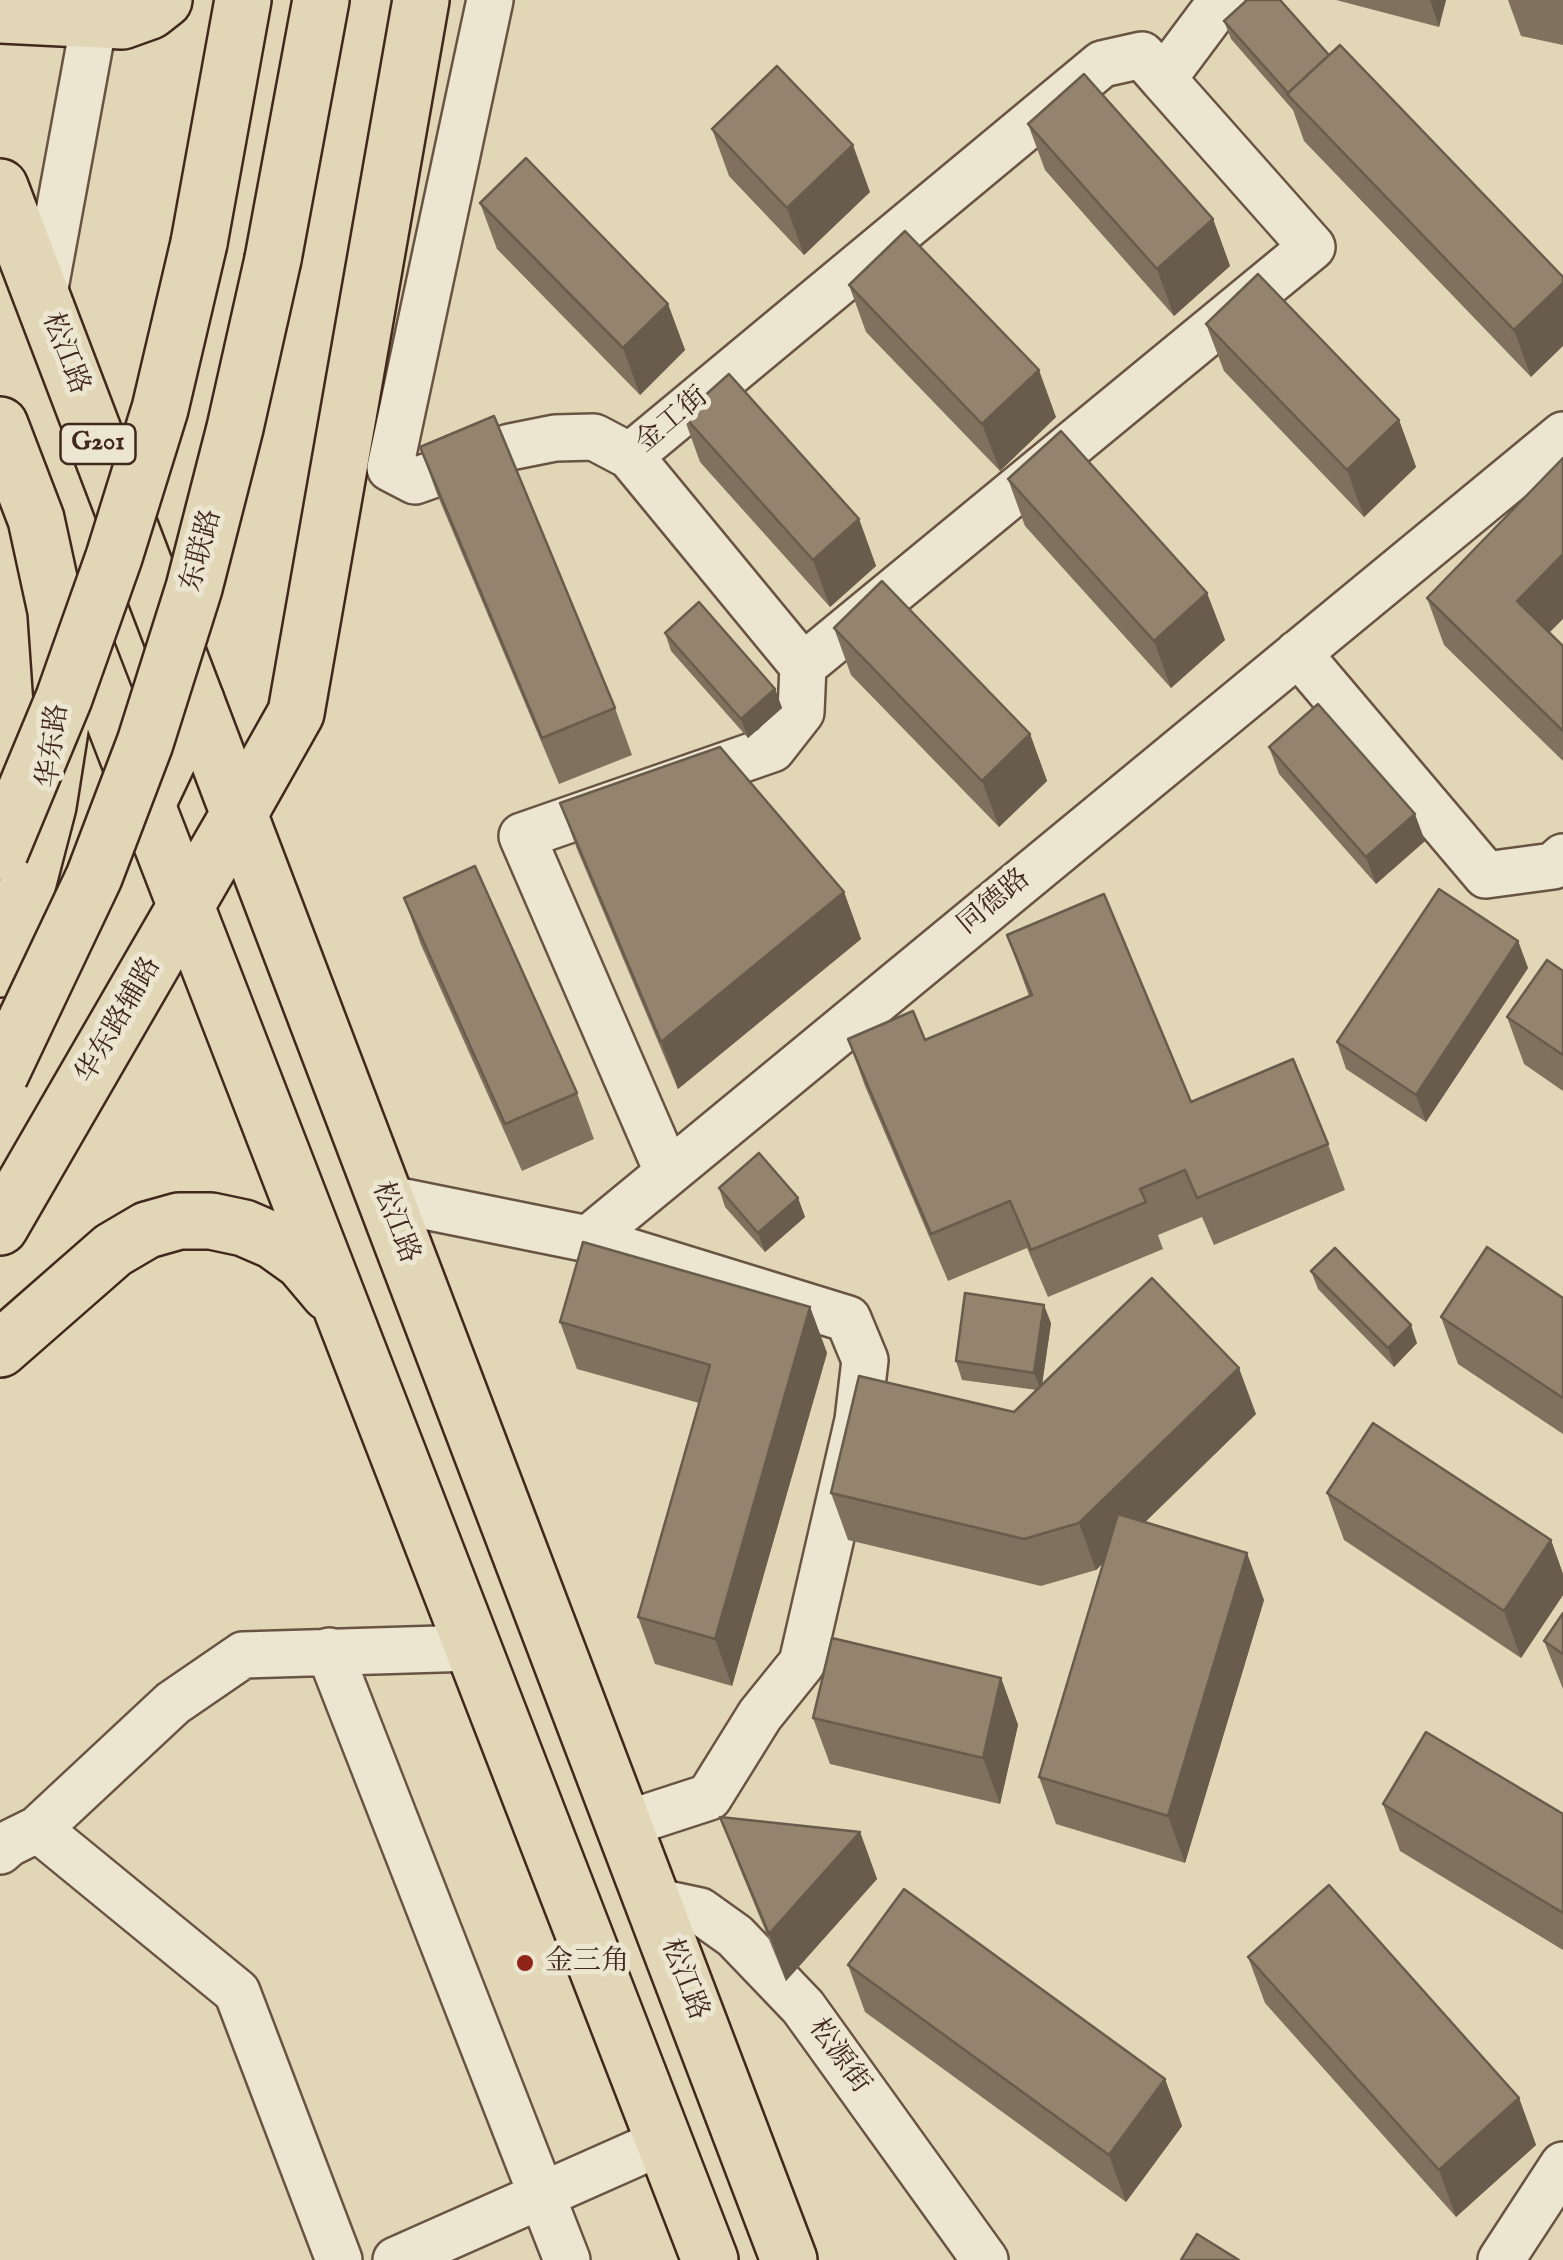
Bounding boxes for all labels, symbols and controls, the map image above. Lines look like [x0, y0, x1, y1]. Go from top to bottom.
street label: 松江路 [33, 309, 95, 399]
street label: 金工街 [630, 381, 716, 461]
road number: G201 [61, 424, 136, 464]
street label: 东联路 [176, 506, 230, 596]
street label: 华东路 [33, 702, 77, 790]
street label: 同德路 [952, 863, 1038, 943]
street label: 华东路辅路 [70, 952, 170, 1090]
street label: 松江路 [363, 1178, 425, 1268]
street label: 松江路 [652, 1935, 714, 2025]
place label: 金三角 [545, 1946, 629, 1980]
marker: 金三角 [514, 1952, 536, 1974]
street label: 松源街 [800, 2013, 876, 2101]

